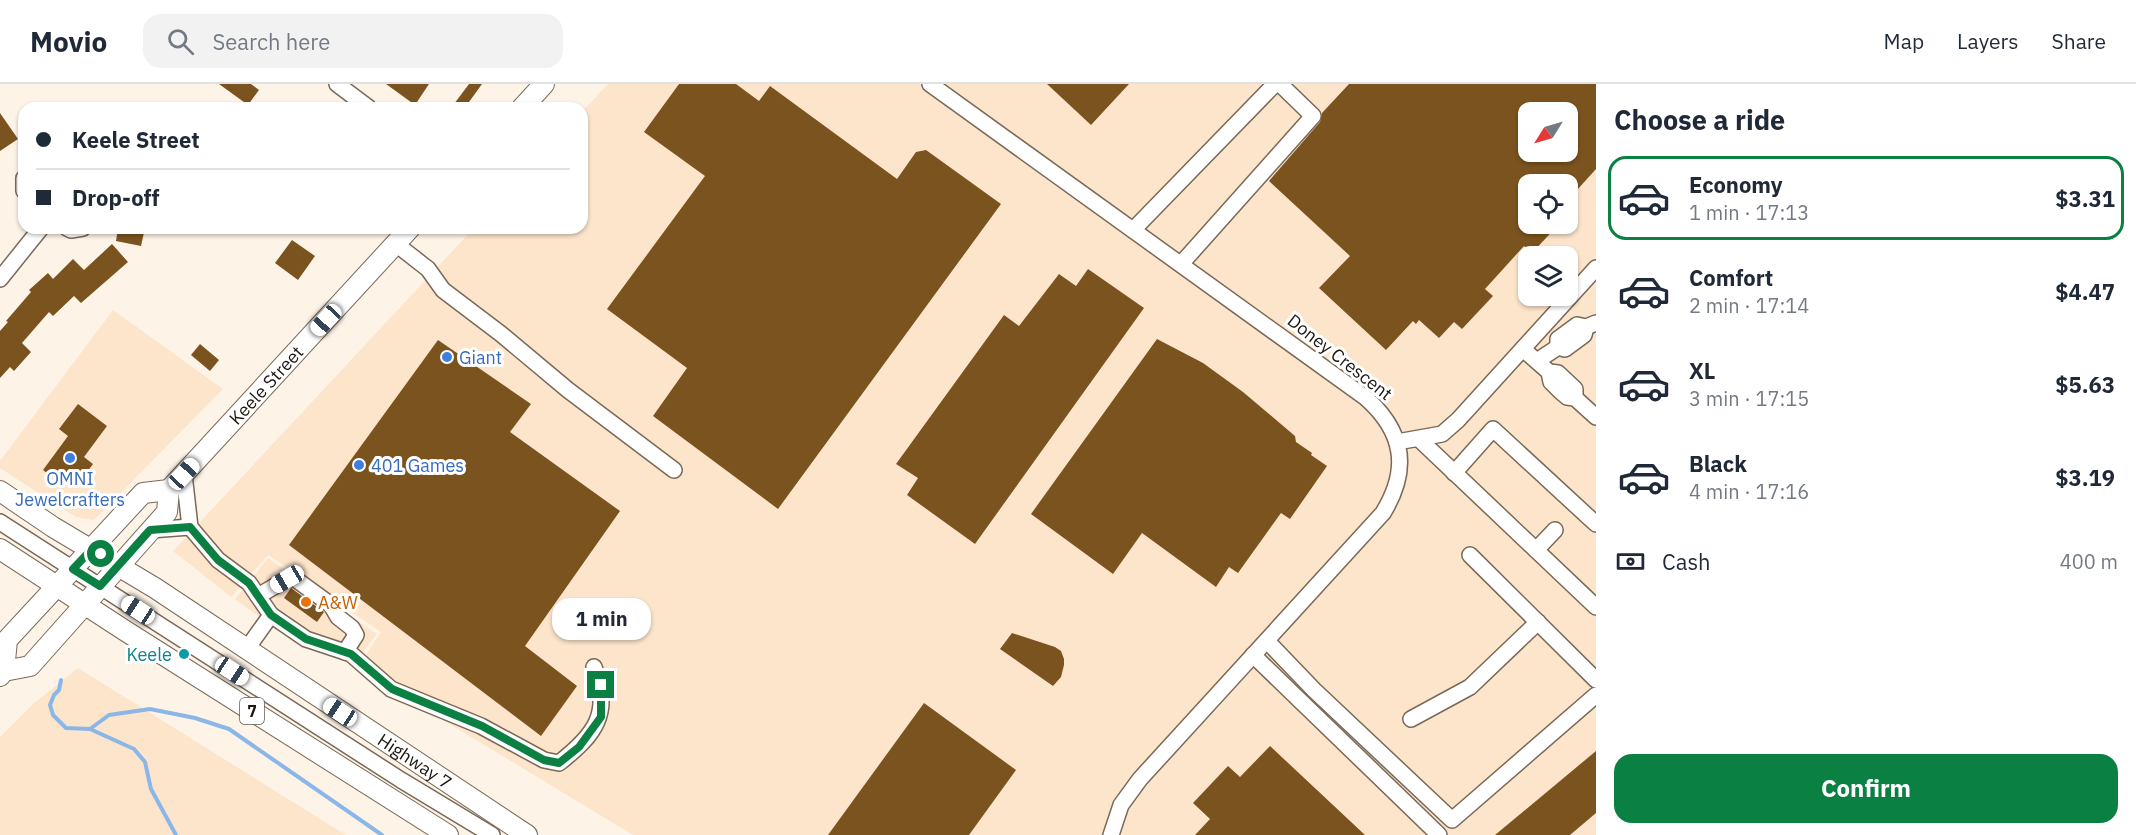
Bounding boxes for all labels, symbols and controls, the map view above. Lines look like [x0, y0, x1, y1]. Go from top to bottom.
search box [143, 14, 563, 68]
text: Movio [30, 23, 107, 60]
icon: search [164, 25, 197, 58]
text: Search here [212, 27, 330, 56]
text: Map [1884, 27, 1924, 55]
text: Layers [1957, 27, 2019, 55]
text: Share [2052, 27, 2106, 55]
north arrow [1518, 102, 1578, 162]
map controls [1518, 102, 1578, 306]
text: Choose a ride [1614, 102, 1785, 137]
text: Keele Street [72, 125, 200, 154]
text: Economy [1689, 170, 1783, 199]
icon: car [1617, 171, 1671, 225]
button: locate [1518, 174, 1578, 234]
text: Drop-off [72, 183, 159, 212]
text: $3.31 [2055, 184, 2115, 213]
text: 1 min · 17:13 [1689, 199, 1809, 226]
button: layers [1518, 246, 1578, 306]
text: Comfort [1689, 263, 1773, 292]
icon: car [1617, 264, 1671, 318]
text: $4.47 [2055, 277, 2115, 306]
text: 2 min · 17:14 [1689, 292, 1809, 319]
car [307, 301, 345, 339]
street label: Doney Crescent [1283, 309, 1397, 405]
street label: Keele Street [224, 341, 308, 429]
place label: Giant [459, 346, 502, 369]
marker: Giant [440, 350, 454, 364]
text: XL [1689, 356, 1715, 385]
icon: car [1617, 357, 1671, 411]
text: $5.63 [2055, 370, 2115, 399]
text: 3 min · 17:15 [1689, 385, 1809, 412]
text: Black [1689, 449, 1747, 478]
icon: car [1617, 450, 1671, 504]
marker: OMNI Jewelcrafters [63, 451, 77, 465]
place label: 401 Games [371, 454, 464, 477]
car [165, 455, 203, 493]
marker: 401 Games [352, 458, 366, 472]
text: $3.19 [2055, 463, 2115, 492]
place label: OMNI Jewelcrafters [15, 467, 125, 511]
text: 4 min · 17:16 [1689, 478, 1809, 505]
route start [87, 540, 114, 567]
icon: cash [1614, 545, 1647, 578]
text: Cash [1662, 547, 1711, 576]
text: 400 m [2060, 548, 2118, 575]
car [267, 562, 307, 596]
place label: A&W [318, 591, 358, 614]
car [118, 593, 158, 627]
marker: A&W [299, 595, 313, 609]
callout: 1 min [552, 598, 650, 640]
text: 1 min [575, 605, 628, 632]
place label: Keele [126, 643, 172, 666]
marker: Keele [177, 647, 191, 661]
car [212, 654, 252, 688]
route end [587, 671, 614, 698]
car [320, 695, 360, 729]
road number: 7 [240, 698, 264, 724]
street label: Highway 7 [374, 728, 456, 793]
button: Confirm [1614, 754, 2118, 823]

